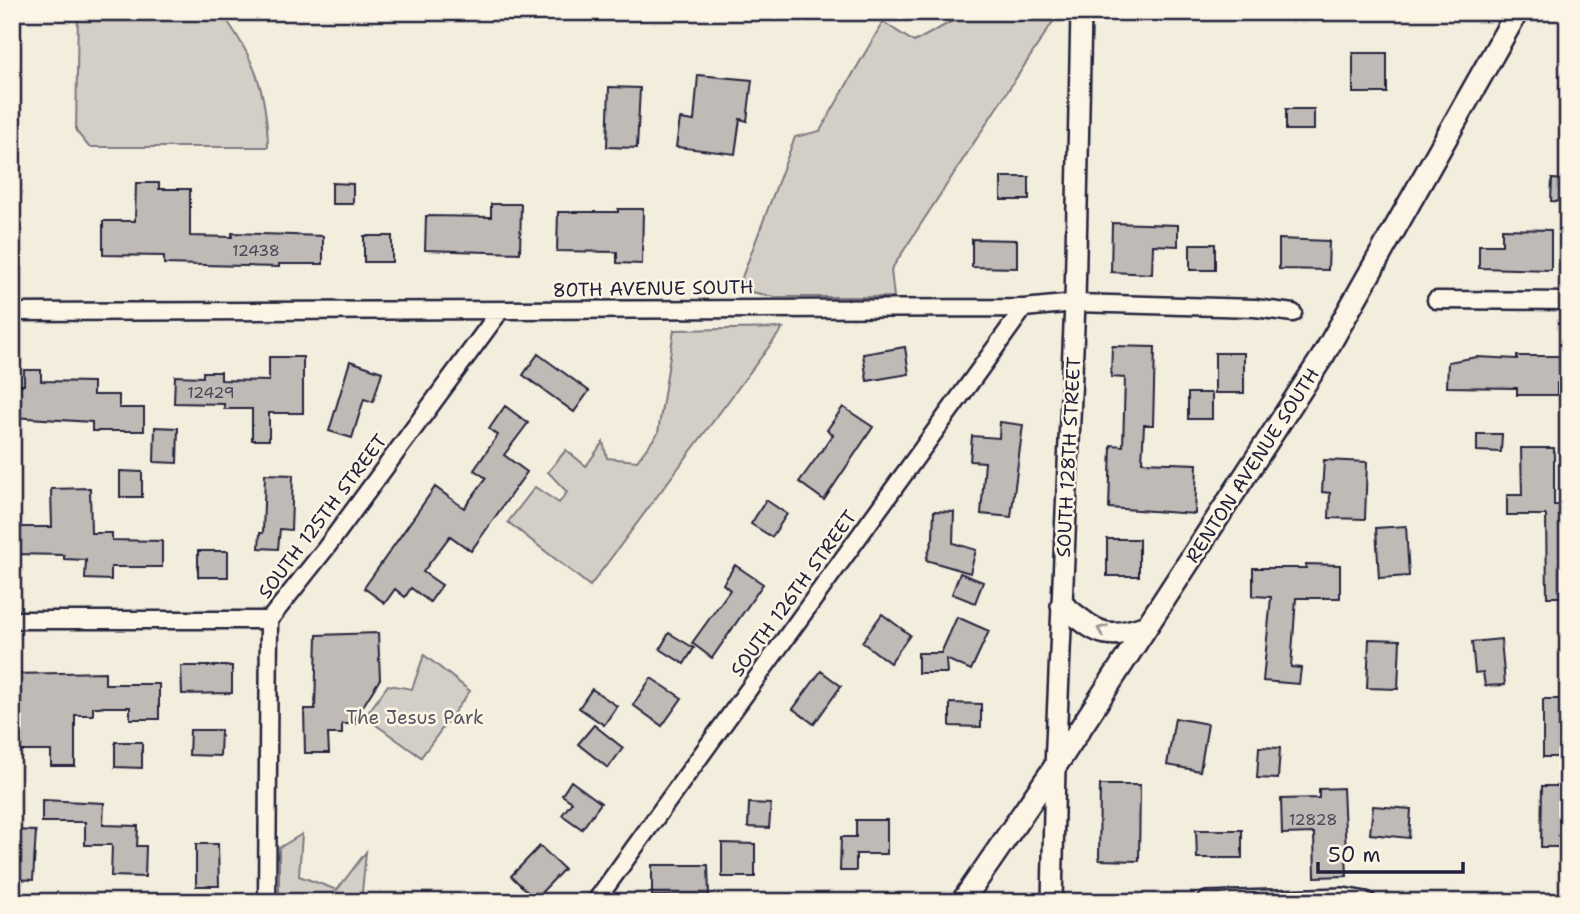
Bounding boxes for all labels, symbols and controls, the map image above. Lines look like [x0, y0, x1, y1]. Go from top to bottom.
house number: 12438 [232, 240, 280, 261]
street label: 80TH AVENUE SOUTH [552, 274, 754, 303]
street label: SOUTH 128TH STREET [1051, 356, 1086, 558]
street label: RENTON AVENUE SOUTH [1180, 363, 1325, 568]
house number: 12429 [187, 382, 235, 403]
street label: SOUTH 125TH STREET [252, 429, 393, 604]
street label: SOUTH 126TH STREET [725, 505, 862, 681]
one-way arrow [1097, 625, 1109, 639]
park label: The Jesus Park [346, 705, 484, 730]
house number: 12828 [1289, 809, 1337, 830]
scale bar [1318, 830, 1463, 874]
text: 50 m [1328, 841, 1381, 869]

